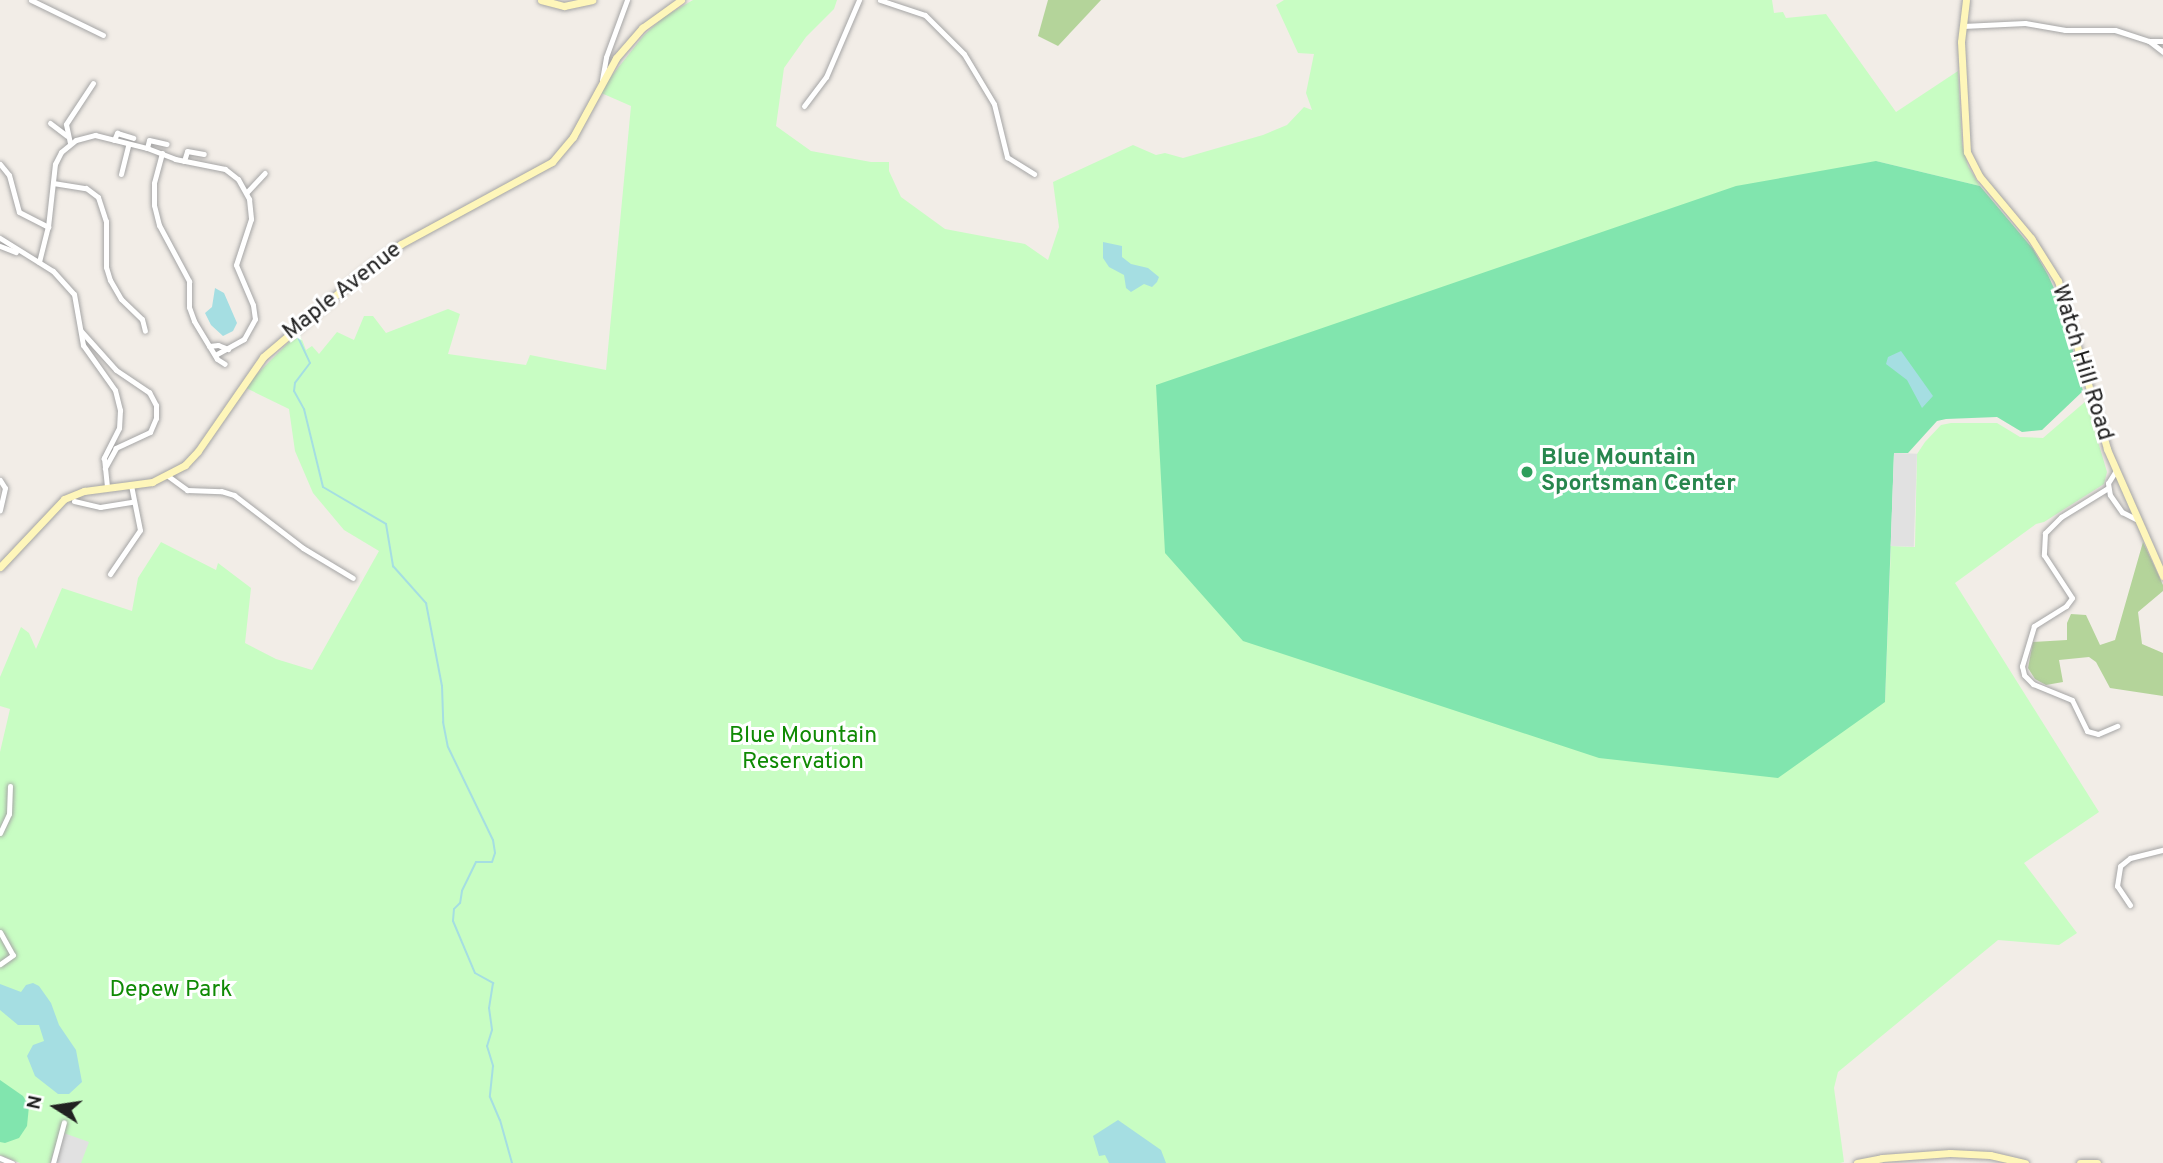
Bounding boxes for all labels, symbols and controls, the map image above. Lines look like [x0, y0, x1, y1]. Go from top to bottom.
street label: Maple Avenue [278, 237, 408, 347]
street label: Watch Hill Road [2044, 282, 2118, 444]
place label: Blue Mountain Sportsman Center [1541, 445, 1736, 499]
marker: Blue Mountain Sportsman Center [1519, 464, 1535, 480]
park label: Blue Mountain Reservation [729, 723, 877, 777]
park label: Depew Park [110, 977, 232, 1005]
north arrow [21, 1072, 91, 1142]
text: N [22, 1093, 49, 1112]

